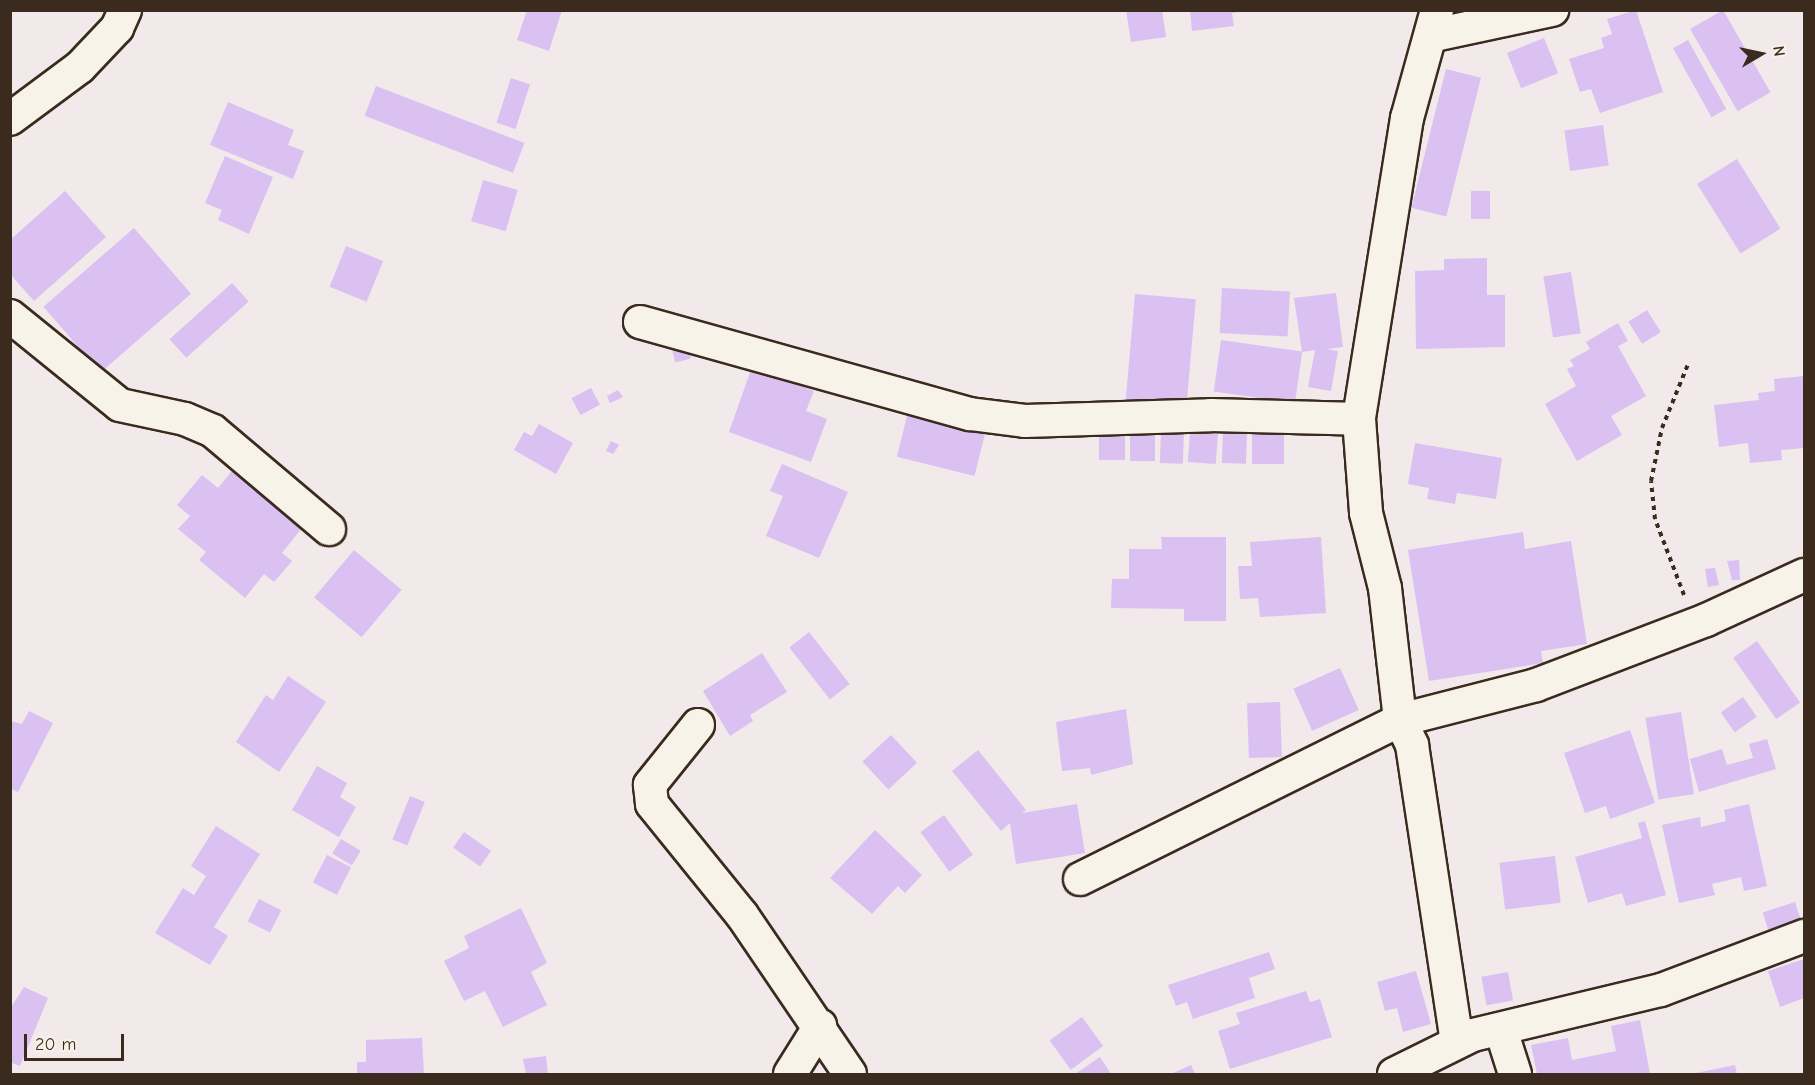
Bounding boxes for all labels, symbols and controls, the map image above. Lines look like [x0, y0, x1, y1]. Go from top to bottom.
north arrow [1731, 24, 1791, 84]
text: N [1769, 45, 1788, 58]
scale bar [27, 1022, 128, 1060]
text: 20 m [35, 1034, 76, 1055]

